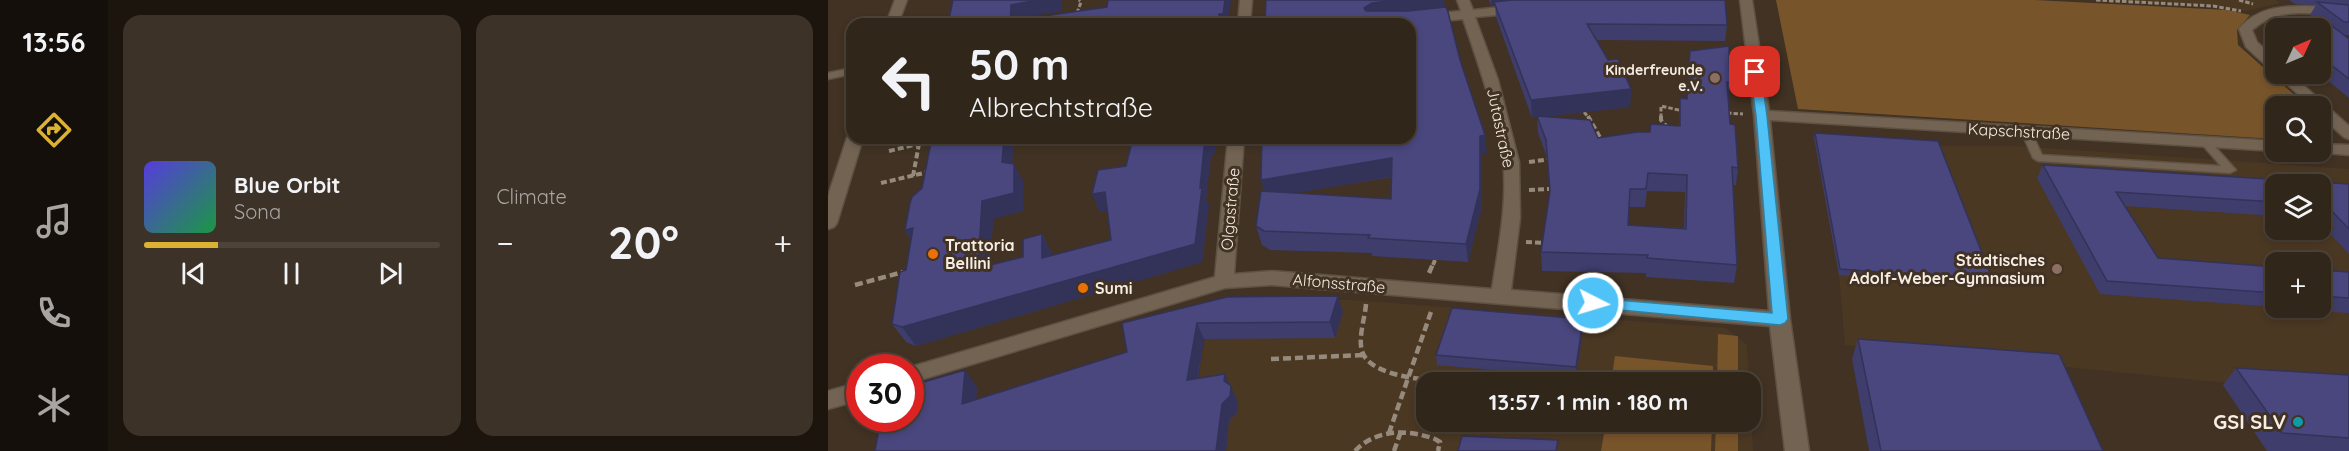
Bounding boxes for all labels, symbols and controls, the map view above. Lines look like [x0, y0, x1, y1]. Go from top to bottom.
north arrow [2265, 18, 2331, 84]
map controls [2265, 18, 2331, 318]
text: 13:56 [23, 25, 85, 59]
text: 50 m [969, 38, 1069, 91]
icon: left [870, 42, 948, 120]
pin [1729, 46, 1780, 97]
icon: arrive [1738, 55, 1771, 88]
place label: Kinderfreunde e.V. [1605, 61, 1703, 95]
marker: Kinderfreunde e.V. [1708, 71, 1722, 85]
street label: Jutastraße [1483, 86, 1519, 170]
text: Albrechtstraße [969, 90, 1153, 124]
button: search [2265, 96, 2331, 162]
icon: directions [33, 109, 75, 151]
street label: Kapschstraße [1967, 118, 2071, 144]
street label: Olgastraße [1216, 167, 1244, 251]
text: Blue Orbit [234, 171, 340, 199]
button: layers [2265, 174, 2331, 240]
text: Climate [497, 184, 567, 209]
text: Sona [234, 199, 281, 224]
icon: music [33, 200, 75, 242]
text: 20° [608, 214, 679, 270]
text: − [497, 222, 514, 263]
text: + [773, 222, 792, 263]
place label: Trattoria Bellini [945, 235, 1015, 273]
marker: Trattoria Bellini [926, 247, 940, 261]
place label: Städtisches Adolf-Weber-Gymnasium [1850, 250, 2045, 288]
button: + [2265, 252, 2331, 318]
icon: previous [177, 257, 210, 290]
icon: pause [275, 257, 308, 290]
icon: next [374, 257, 407, 290]
marker: Städtisches Adolf-Weber-Gymnasium [2050, 262, 2064, 276]
street label: Alfonsstraße [1292, 269, 1386, 297]
position arrow [1561, 271, 1625, 335]
place label: Sumi [1095, 278, 1132, 298]
marker: Sumi [1076, 281, 1090, 295]
icon: phone [33, 292, 75, 334]
speed limit sign: 30 [846, 354, 924, 432]
icon: climate [33, 384, 75, 426]
text: 13:57 · 1 min · 180 m [1489, 388, 1688, 416]
place label: GSI SLV [2213, 409, 2286, 434]
marker: GSI SLV [2291, 415, 2305, 429]

